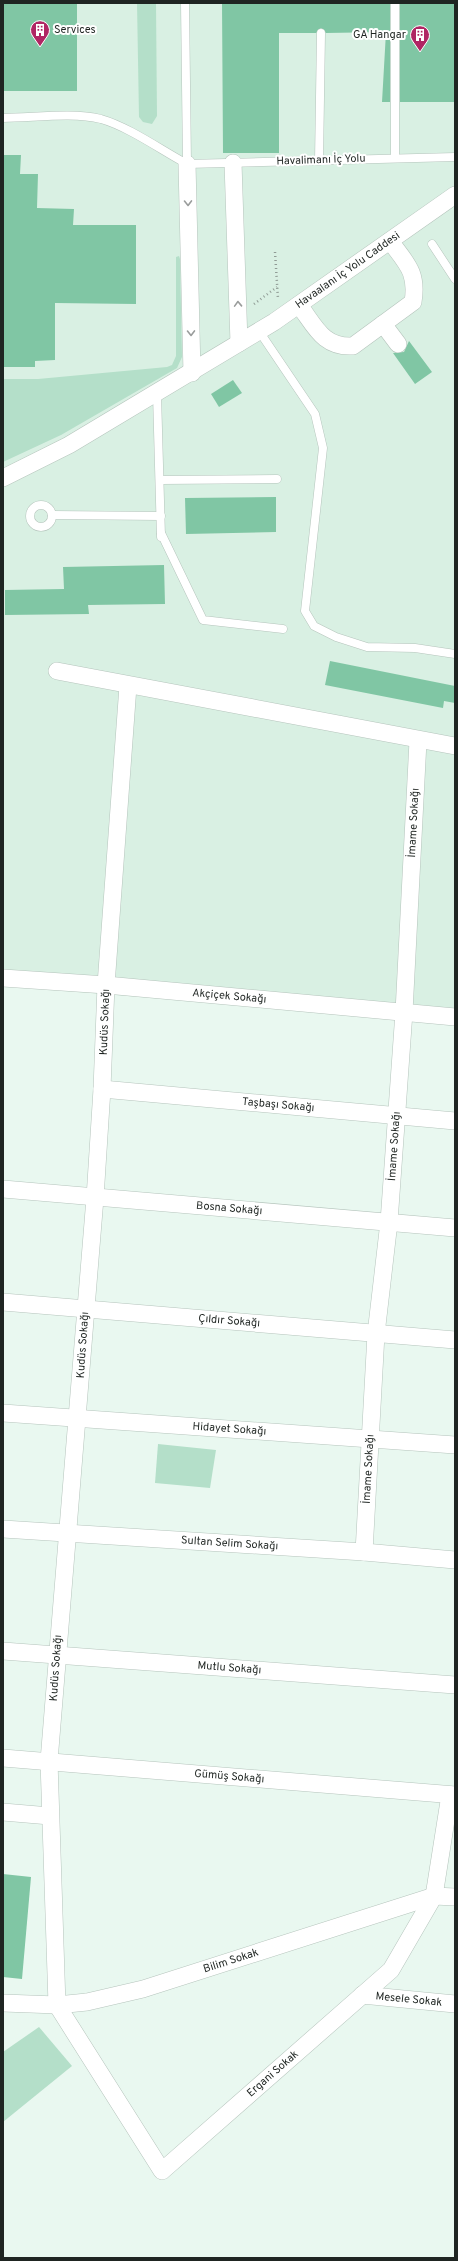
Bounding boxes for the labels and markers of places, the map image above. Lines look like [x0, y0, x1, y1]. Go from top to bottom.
building icon: Services [29, 19, 51, 47]
place label: Services [54, 23, 96, 37]
building icon: GA Hangar [409, 24, 431, 52]
place label: GA Hangar [353, 28, 407, 42]

